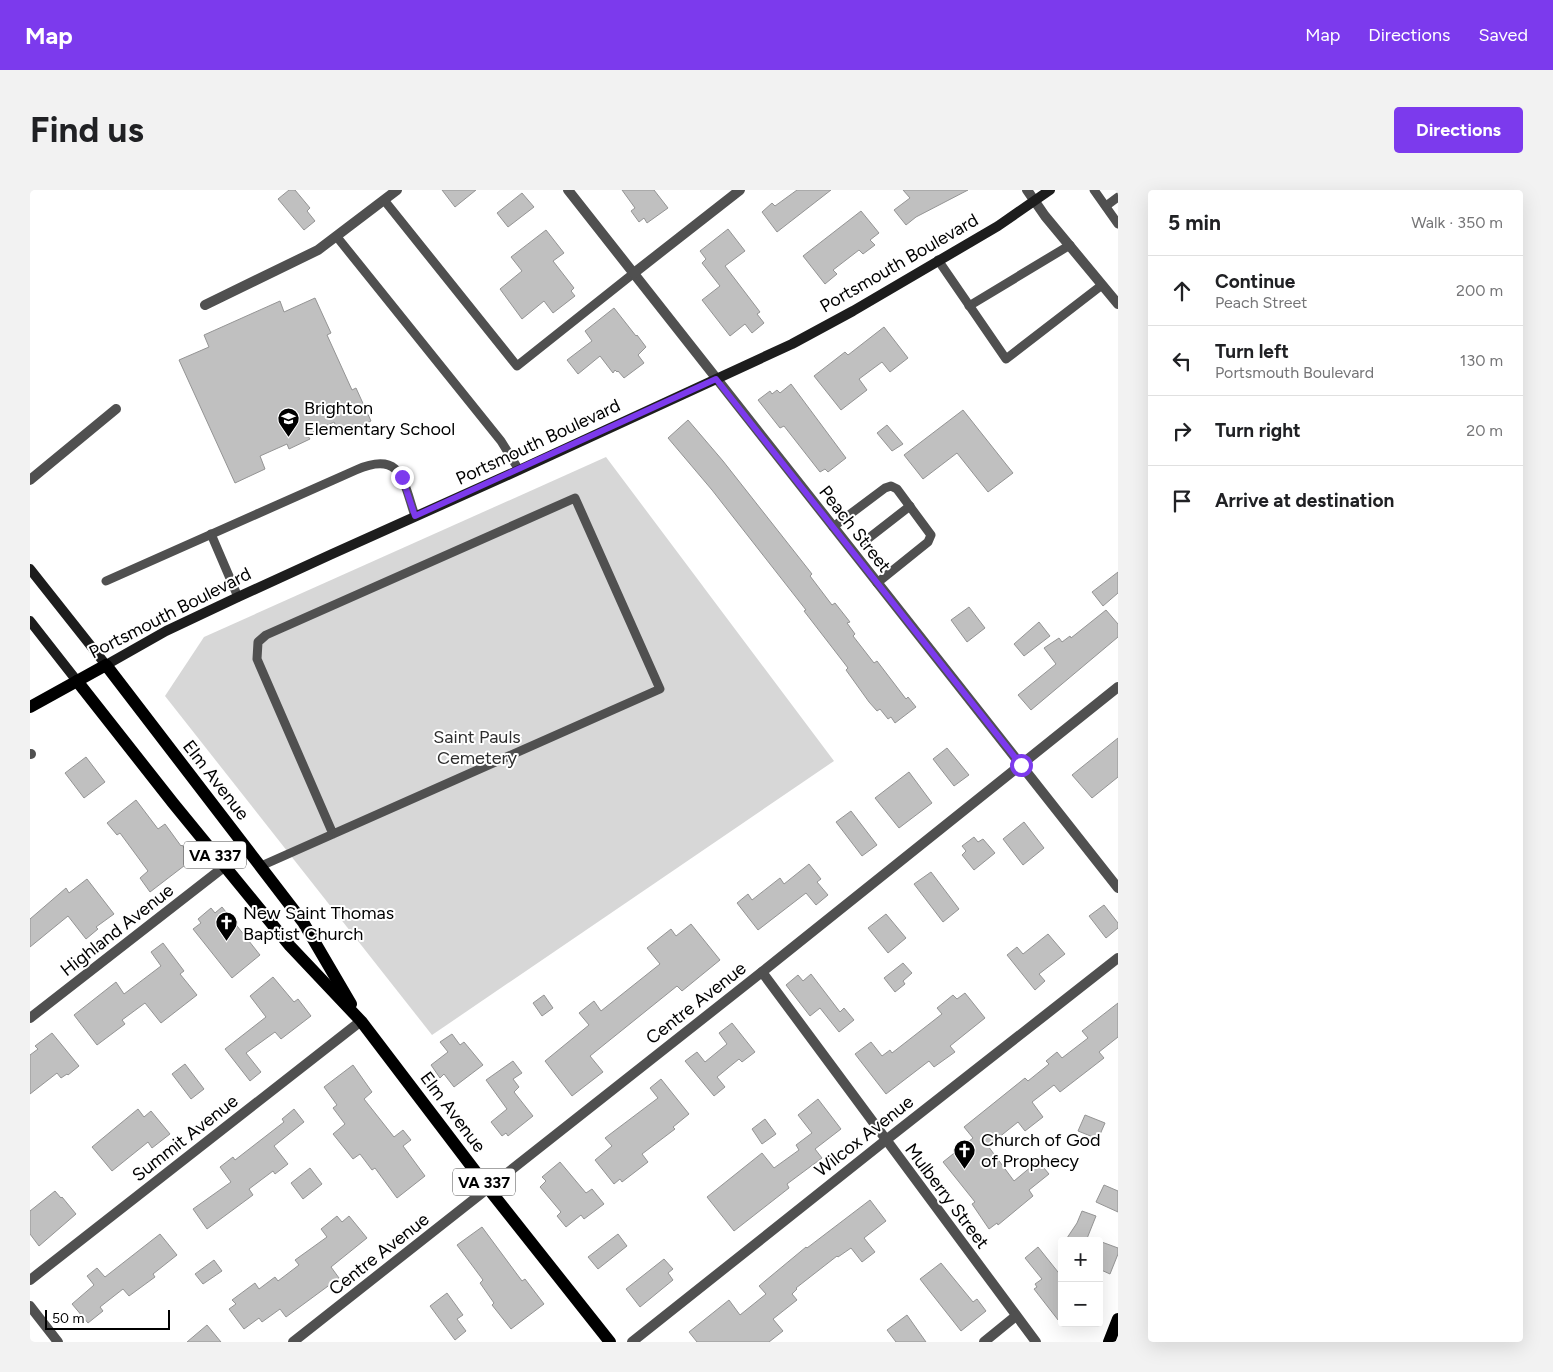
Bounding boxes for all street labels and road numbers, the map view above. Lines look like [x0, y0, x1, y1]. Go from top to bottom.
street label: Portsmouth Boulevard [816, 209, 982, 317]
street label: Portsmouth Boulevard [452, 394, 624, 490]
street label: Peach Street [814, 481, 896, 577]
street label: Portsmouth Boulevard [85, 563, 255, 663]
street label: Elm Avenue [178, 736, 254, 824]
road number: VA 337 [184, 842, 246, 868]
street label: Highland Avenue [56, 879, 178, 981]
street label: Centre Avenue [642, 957, 751, 1049]
street label: Elm Avenue [416, 1067, 491, 1157]
street label: Summit Avenue [128, 1090, 242, 1186]
street label: Wilcox Avenue [810, 1090, 918, 1181]
street label: Mulberry Street [900, 1139, 994, 1253]
road number: VA 337 [453, 1169, 515, 1196]
street label: Centre Avenue [325, 1208, 434, 1300]

